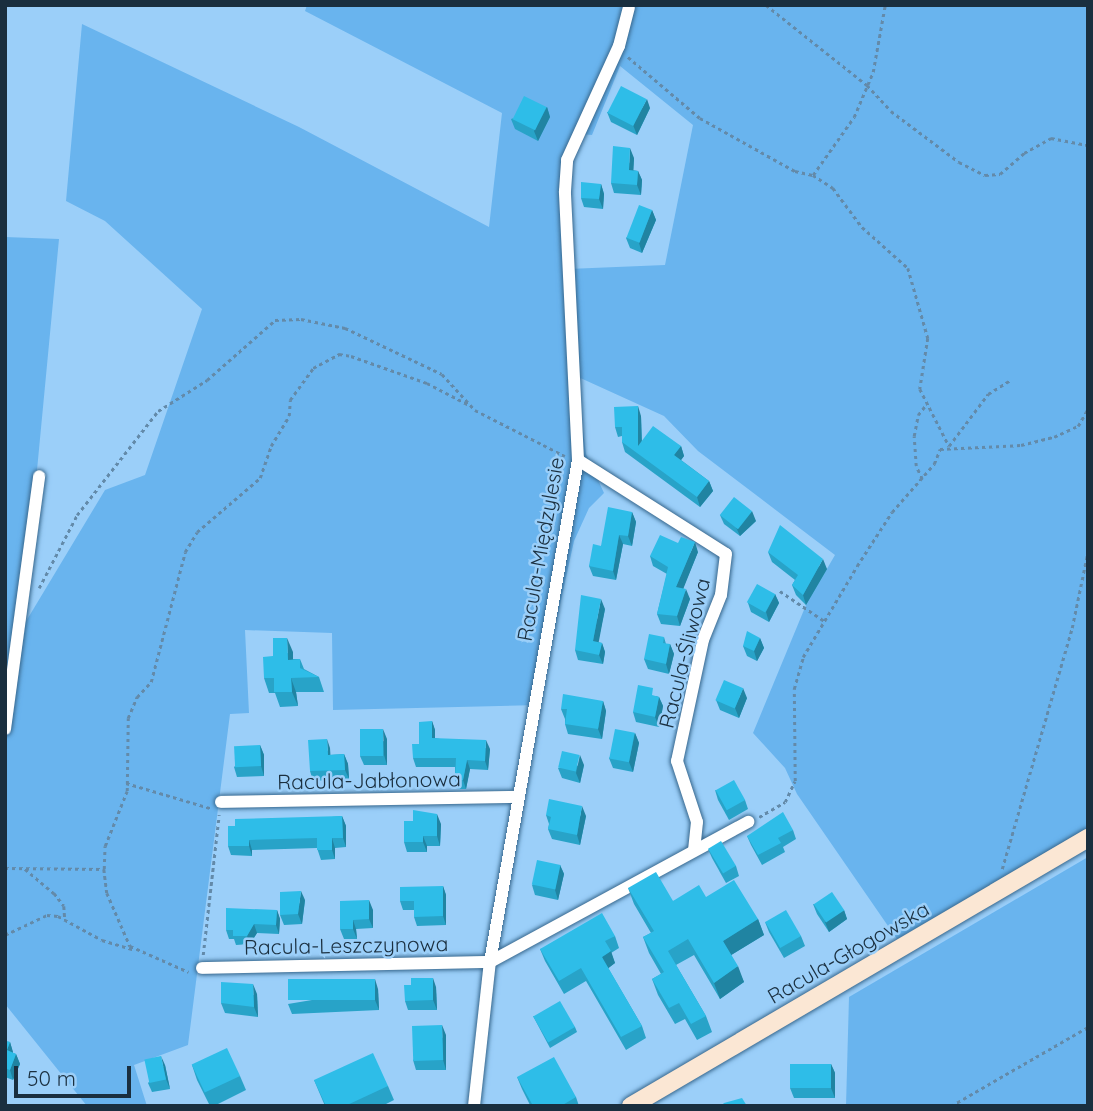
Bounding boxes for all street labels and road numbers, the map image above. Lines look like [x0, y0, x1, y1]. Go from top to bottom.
street label: Racula-Międzylesie [511, 455, 569, 643]
street label: Racula-Śliwowa [653, 575, 715, 731]
street label: Racula-Jabłonowa [277, 766, 461, 794]
street label: Racula-Głogowska [763, 895, 933, 1009]
street label: Racula-Leszczynowa [244, 931, 448, 959]

